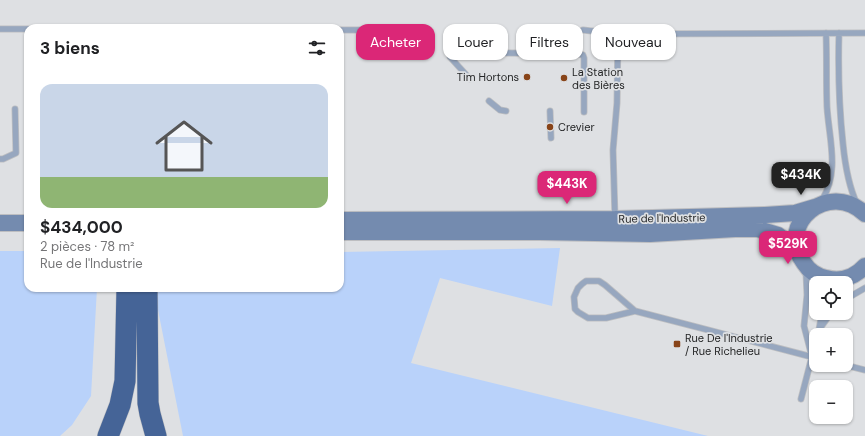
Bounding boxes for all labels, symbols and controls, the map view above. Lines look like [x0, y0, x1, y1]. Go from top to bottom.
chip: Acheter [356, 24, 435, 60]
chip: Louer [443, 24, 508, 60]
chip: Filtres [516, 24, 583, 60]
chip: Nouveau [591, 24, 676, 60]
text: 3 biens [40, 37, 100, 59]
icon: filters [306, 37, 328, 59]
place label: La Station des Bières [572, 65, 625, 92]
place label: Tim Hortons [457, 70, 519, 84]
marker: Tim Hortons [522, 72, 532, 82]
marker: La Station des Bières [559, 73, 569, 83]
icon: home [148, 110, 220, 182]
place label: Crevier [558, 120, 595, 134]
marker: Crevier [545, 122, 555, 132]
pin: $434K [773, 162, 829, 196]
text: $434K [780, 166, 822, 183]
pin: $443K [539, 171, 595, 205]
text: $443K [546, 175, 588, 192]
street label: Rue de l'Industrie [618, 210, 706, 226]
text: $434,000 [40, 216, 123, 238]
pin: $529K [760, 231, 816, 265]
text: $529K [768, 235, 808, 252]
text: 2 pièces · 78 m² [40, 238, 134, 255]
text: Rue de l'Industrie [40, 255, 143, 272]
map controls [809, 276, 853, 424]
button: locate [809, 276, 853, 320]
button: + [809, 328, 853, 372]
place label: Rue De l'Industrie / Rue Richelieu [685, 331, 773, 358]
marker: Rue De l'Industrie / Rue Richelieu [672, 339, 682, 349]
button: − [809, 380, 853, 424]

